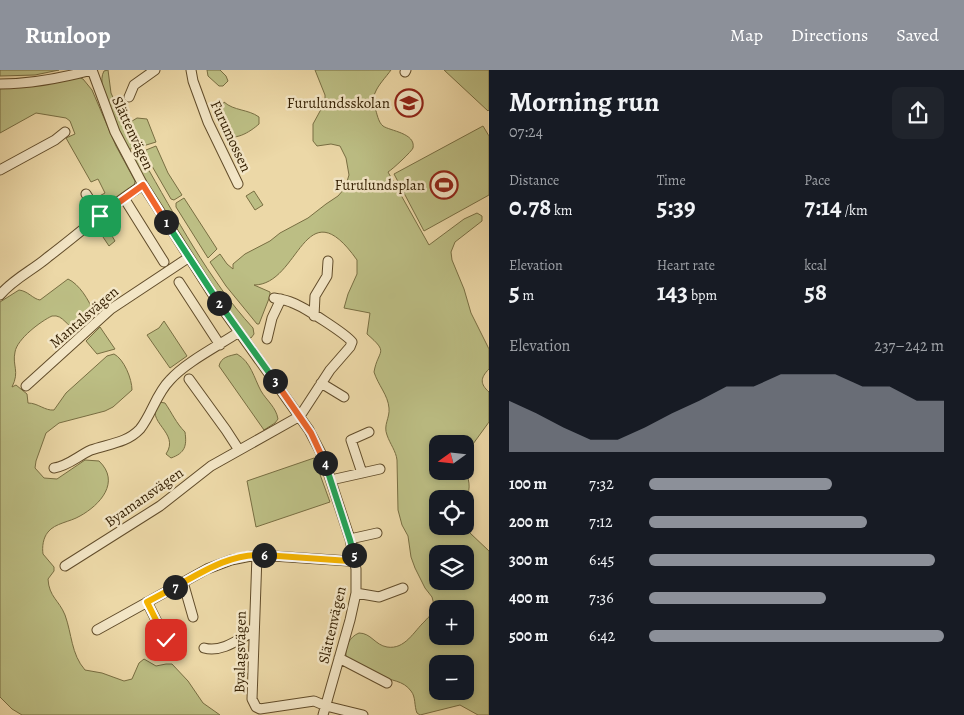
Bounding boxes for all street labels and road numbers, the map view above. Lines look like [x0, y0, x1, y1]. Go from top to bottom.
street label: Slättenvägen [107, 93, 159, 173]
street label: Furumossen [206, 97, 256, 175]
street label: Mantalsvägen [45, 281, 123, 353]
street label: Byamansvägen [101, 462, 187, 532]
street label: Slättenvägen [313, 584, 351, 666]
street label: Byalagsvägen [229, 611, 251, 693]

